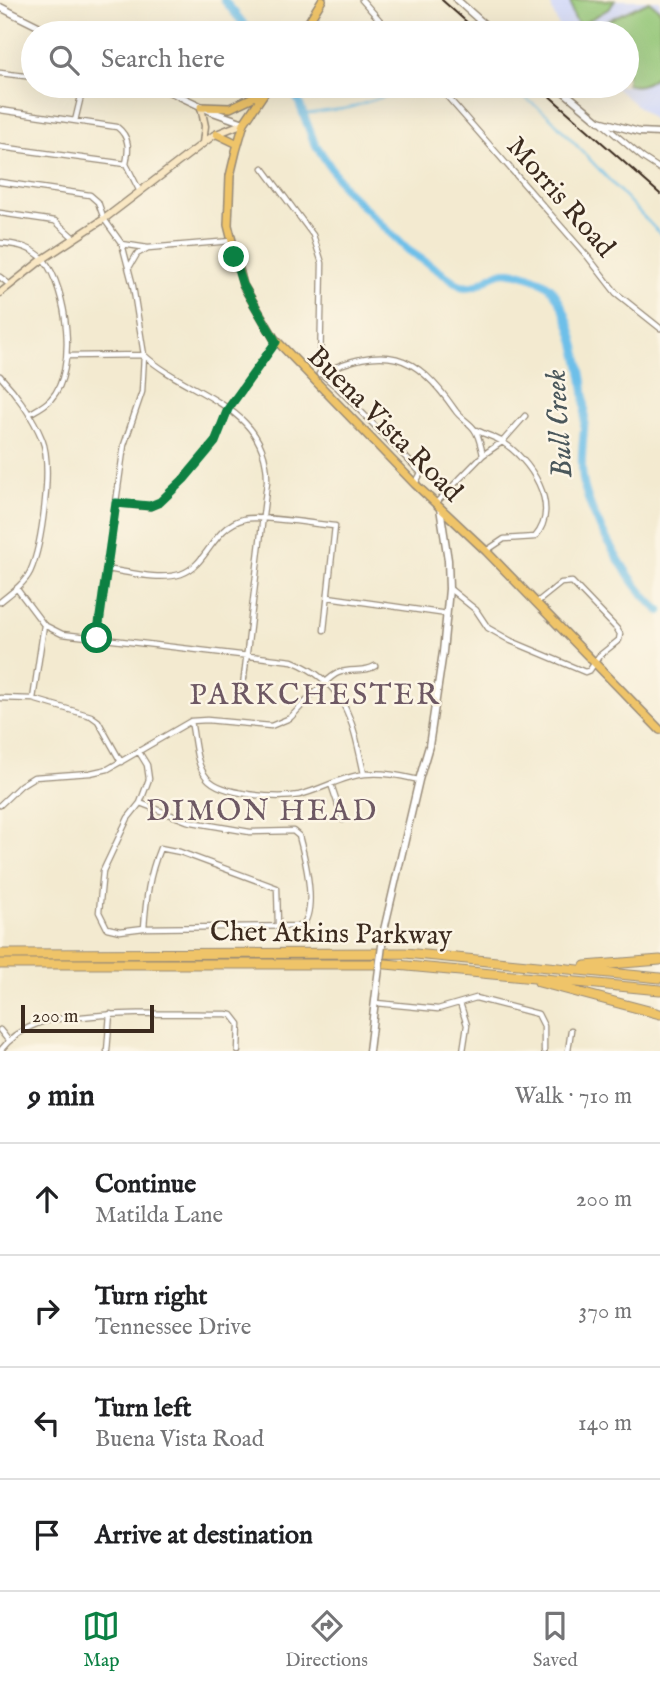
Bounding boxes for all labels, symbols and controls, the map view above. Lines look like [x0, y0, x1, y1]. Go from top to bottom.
search box [21, 21, 639, 98]
icon: search [45, 41, 83, 79]
text: Search here [101, 43, 225, 76]
street label: Morris Road [498, 130, 622, 265]
route end [218, 241, 249, 272]
street label: Buena Vista Road [299, 340, 469, 510]
water label: Bull Creek [537, 368, 583, 480]
route start [81, 622, 112, 653]
district label: PARKCHESTER [189, 677, 441, 715]
district label: DIMON HEAD [146, 793, 378, 831]
street label: Chet Atkins Parkway [209, 915, 453, 954]
scale bar [21, 1002, 154, 1034]
text: 200 m [32, 1005, 78, 1029]
text: 9 min [28, 1078, 95, 1116]
text: Walk · 710 m [515, 1082, 632, 1111]
text: Continue [95, 1168, 196, 1201]
icon: ahead [28, 1180, 66, 1218]
text: 200 m [576, 1185, 632, 1214]
text: Matilda Lane [95, 1201, 223, 1230]
text: Turn right [95, 1280, 208, 1313]
icon: right [28, 1292, 66, 1330]
text: 370 m [579, 1297, 632, 1326]
text: Tennessee Drive [95, 1313, 251, 1342]
text: Turn left [95, 1392, 192, 1425]
icon: left [28, 1404, 66, 1442]
text: 140 m [578, 1409, 632, 1438]
text: Buena Vista Road [95, 1425, 264, 1454]
icon: arrive [28, 1516, 66, 1554]
text: Arrive at destination [95, 1519, 313, 1552]
tab: Map [82, 1607, 120, 1673]
tab: Directions [285, 1607, 368, 1673]
tab: Saved [533, 1607, 578, 1673]

